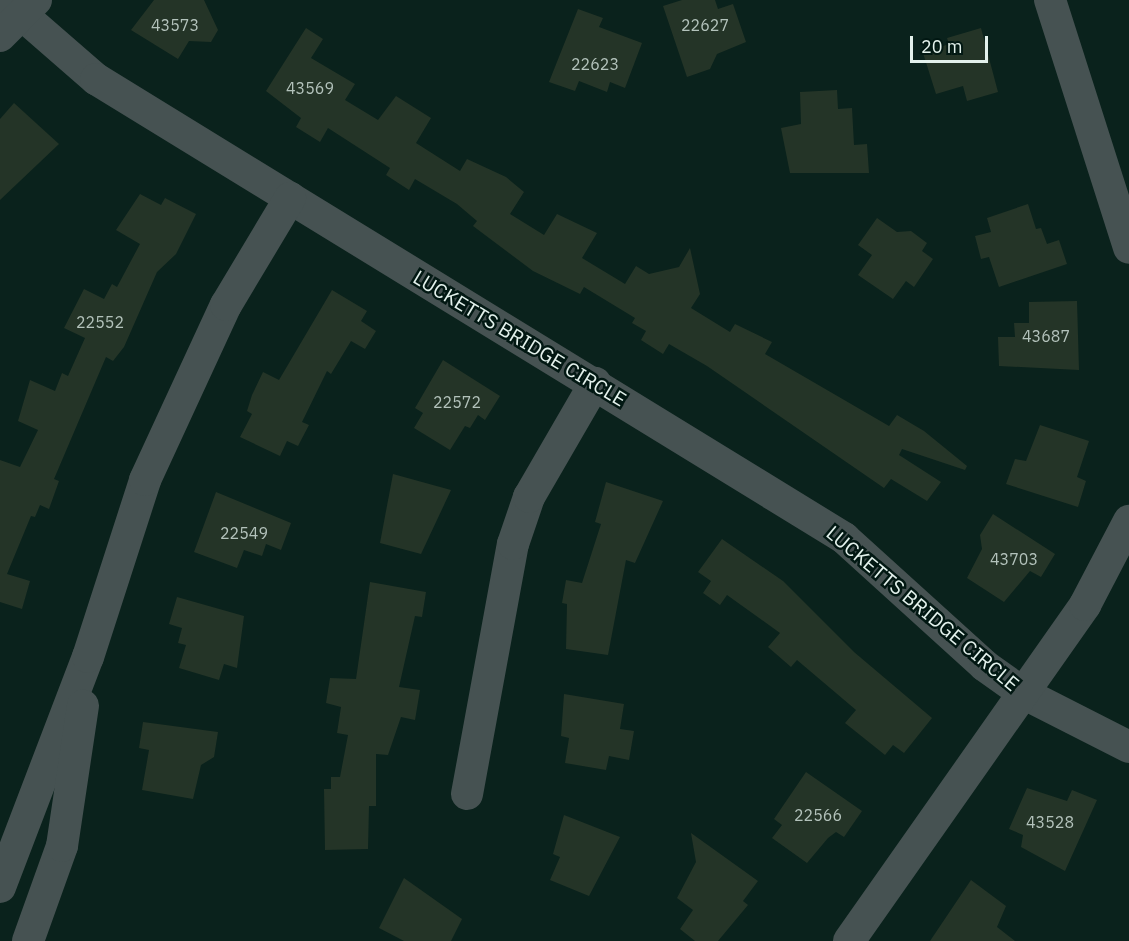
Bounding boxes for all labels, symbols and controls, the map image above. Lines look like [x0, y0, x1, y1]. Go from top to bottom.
house number: 43573 [151, 15, 199, 35]
house number: 22627 [681, 15, 729, 35]
scale bar [913, 24, 991, 62]
text: 20 m [921, 35, 963, 58]
house number: 22623 [571, 54, 619, 74]
house number: 43569 [286, 78, 334, 98]
street label: LUCKETTS BRIDGE CIRCLE [409, 265, 631, 411]
house number: 22552 [76, 312, 124, 332]
house number: 43687 [1022, 326, 1070, 346]
house number: 22572 [433, 392, 481, 412]
street label: LUCKETTS BRIDGE CIRCLE [822, 520, 1024, 696]
house number: 22549 [220, 523, 268, 543]
house number: 43703 [990, 549, 1038, 569]
house number: 22566 [794, 805, 842, 825]
house number: 43528 [1026, 812, 1074, 832]

